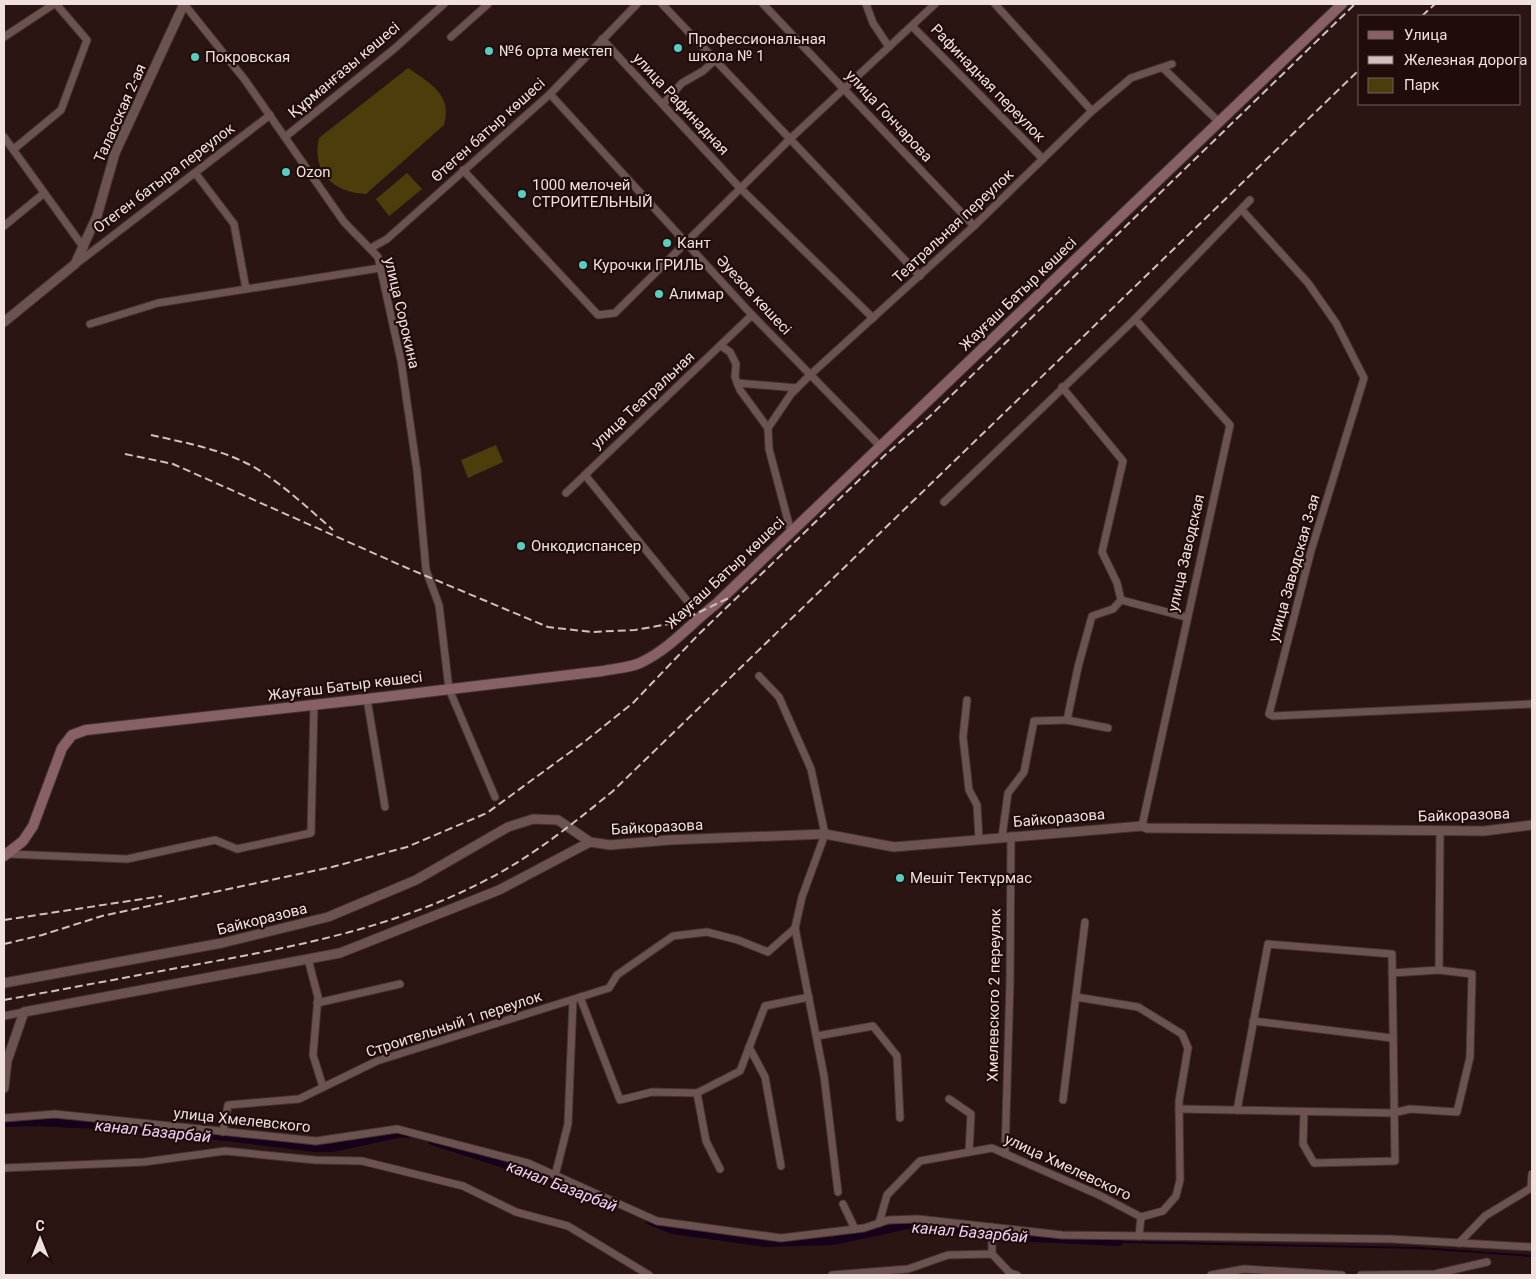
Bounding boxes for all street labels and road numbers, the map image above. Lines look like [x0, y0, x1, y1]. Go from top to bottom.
street label: Құрманғазы көшесі [285, 18, 403, 122]
street label: Рафинадная переулок [927, 20, 1049, 146]
street label: улица Рафинадная [629, 49, 733, 159]
street label: Таласская 2-ая [90, 61, 150, 165]
street label: улица Гончарова [842, 66, 936, 166]
street label: Өтеген батыр көшесі [427, 74, 549, 186]
street label: Отеген батыра переулок [90, 119, 238, 237]
street label: Театральная переулок [889, 165, 1017, 287]
street label: Жауғаш Батыр көшесі [956, 233, 1080, 355]
street label: Әуезов көшесі [713, 252, 795, 338]
street label: улица Сорокина [380, 256, 424, 370]
street label: улица Театральная [588, 348, 698, 452]
street label: улица Заводская 3-ая [1264, 492, 1324, 644]
street label: улица Заводская [1164, 493, 1208, 613]
street label: Жауғаш Батыр көшесі [662, 513, 788, 633]
street label: Жауғаш Батыр көшесі [267, 668, 423, 704]
street label: Байкоразова [1418, 804, 1510, 826]
street label: Байкоразова [1012, 805, 1106, 831]
street label: Байкоразова [610, 816, 704, 838]
street label: Байкоразова [215, 899, 309, 939]
street label: Хмелевского 2 переулок [983, 908, 1005, 1082]
street label: Строительный 1 переулок [364, 987, 544, 1061]
street label: улица Хмелевского [173, 1104, 311, 1136]
street label: улица Хмелевского [1002, 1130, 1134, 1204]

